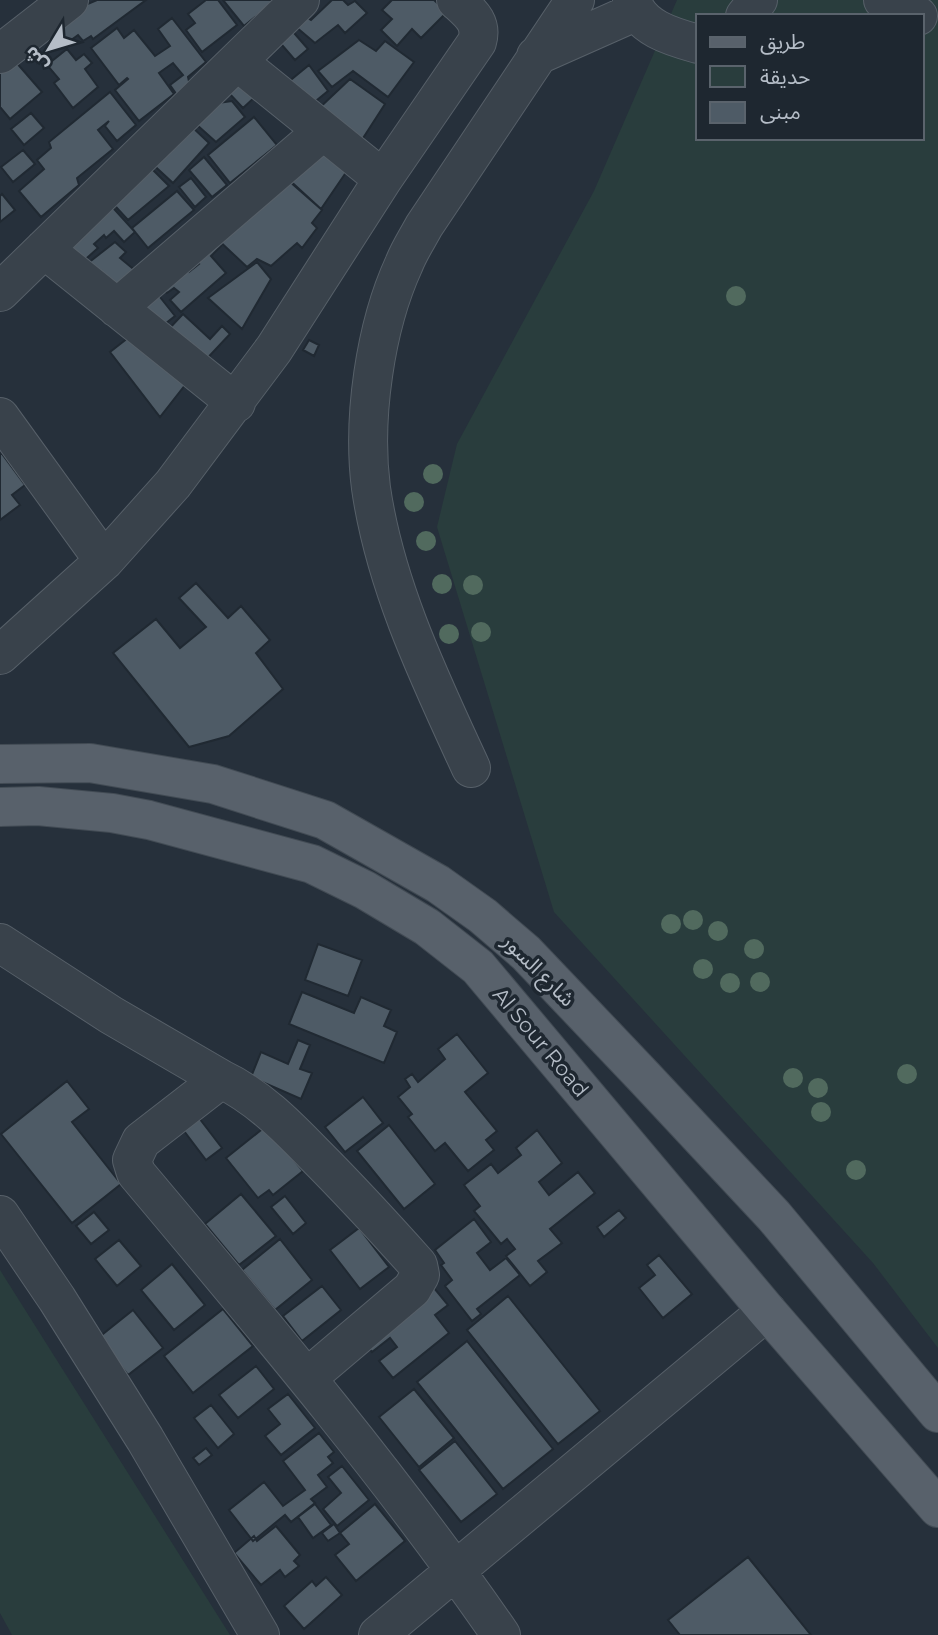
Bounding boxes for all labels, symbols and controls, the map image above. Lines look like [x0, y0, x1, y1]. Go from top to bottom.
north arrow [14, 14, 84, 84]
legend [696, 14, 924, 140]
text: طريق [760, 29, 805, 55]
text: ش [19, 42, 53, 76]
text: حديقة [760, 64, 810, 89]
text: مبنى [760, 99, 801, 124]
street label: شارع السور [495, 928, 580, 1014]
street label: Al Sour Road [488, 982, 594, 1102]

